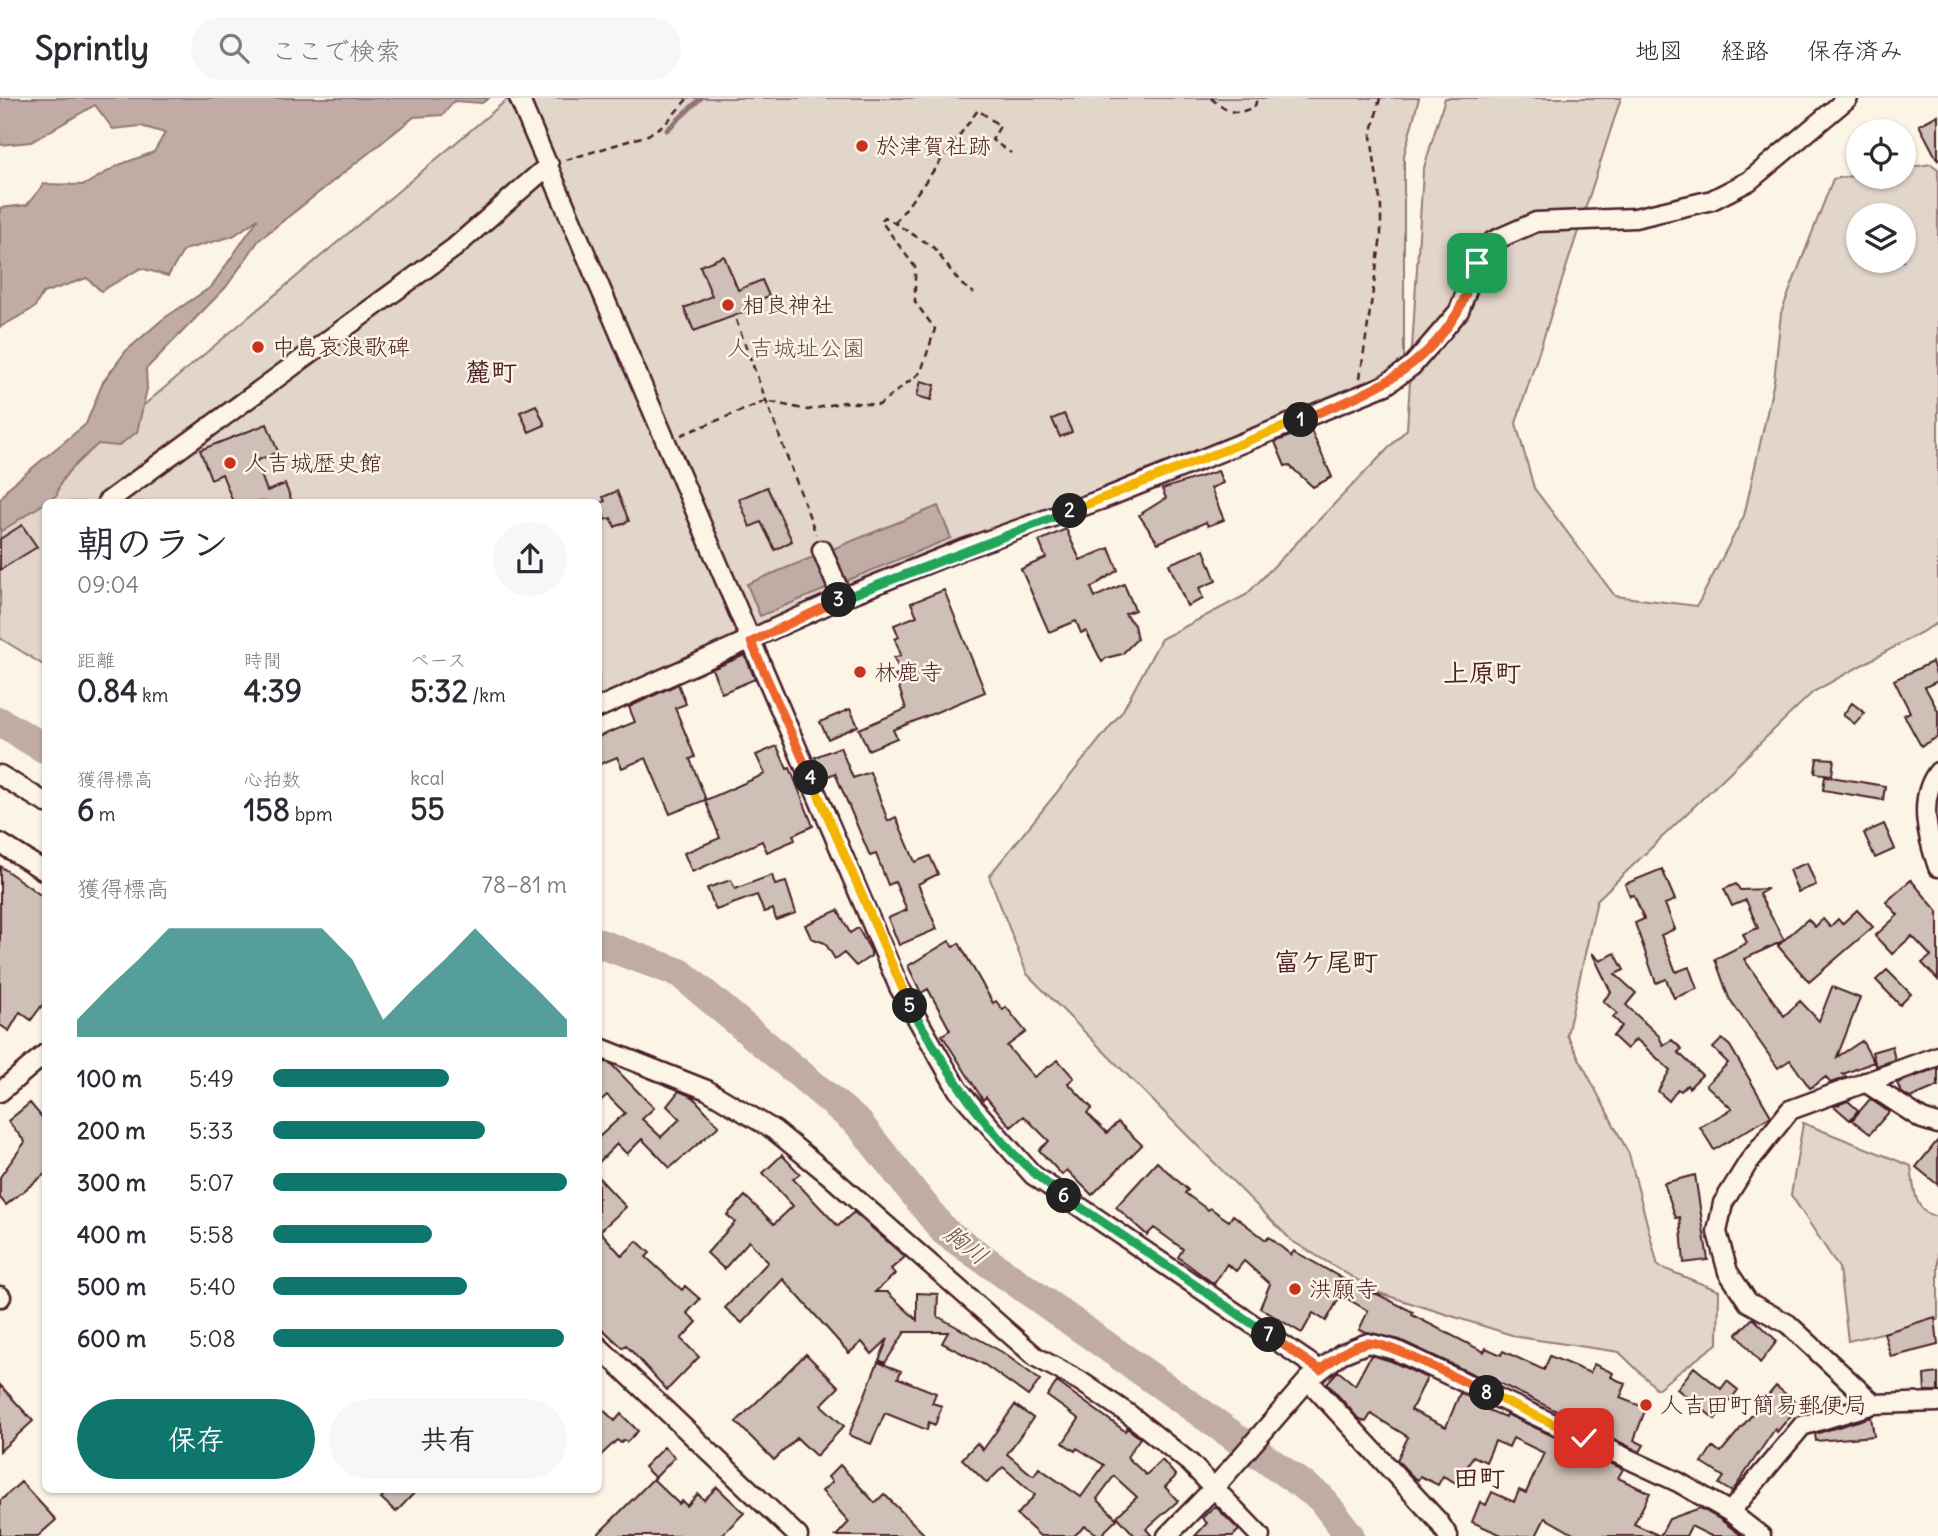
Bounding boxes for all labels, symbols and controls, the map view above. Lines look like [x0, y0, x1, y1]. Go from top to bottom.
search box [191, 17, 681, 80]
text: Sprintly [35, 27, 149, 69]
icon: search [215, 29, 253, 67]
text: ここで検索 [271, 34, 401, 67]
text: 地図 [1635, 35, 1683, 65]
text: 経路 [1721, 35, 1769, 65]
text: 保存済み [1807, 35, 1903, 65]
map controls [1846, 119, 1916, 273]
button: locate [1846, 119, 1916, 189]
place label: 於津賀社跡 [876, 131, 991, 160]
marker: 於津賀社跡 [854, 138, 870, 154]
button: layers [1846, 203, 1916, 273]
pin [1447, 233, 1507, 293]
icon: arrive [1458, 244, 1496, 282]
place label: 相良神社 [742, 290, 834, 319]
marker: 相良神社 [720, 297, 736, 313]
place label: 中島哀浪歌碑 [272, 332, 410, 361]
park label: 人吉城址公園 [727, 333, 865, 362]
marker: 中島哀浪歌碑 [250, 339, 266, 355]
district label: 麓町 [465, 355, 517, 388]
pin: 1 [1284, 402, 1318, 438]
text: 1 [1297, 407, 1304, 431]
place label: 人吉城歴史館 [244, 448, 382, 477]
marker: 人吉城歴史館 [222, 455, 238, 471]
pin: 2 [1052, 494, 1088, 528]
text: 2 [1064, 498, 1075, 522]
text: 朝のラン [77, 520, 229, 567]
button: share [493, 522, 567, 596]
text: 09:04 [77, 570, 139, 599]
pin: 3 [822, 582, 856, 618]
text: 3 [833, 587, 844, 611]
text: 距離 [77, 648, 115, 672]
text: 時間 [244, 648, 282, 672]
text: ペース [410, 648, 466, 672]
district label: 上原町 [1443, 656, 1521, 689]
place label: 林鹿寺 [874, 657, 943, 686]
marker: 林鹿寺 [852, 664, 868, 680]
text: 0.84 [77, 672, 138, 710]
text: 4:39 [244, 672, 302, 710]
text: 5:32 [410, 672, 468, 710]
text: km [138, 683, 168, 707]
text: /km [468, 683, 506, 707]
pin: 4 [794, 760, 828, 796]
text: 4 [805, 765, 816, 789]
text: kcal [410, 766, 445, 790]
text: 獲得標高 [77, 767, 153, 791]
text: 心拍数 [244, 767, 301, 791]
text: 55 [410, 790, 445, 828]
text: 6 [77, 791, 94, 829]
text: 158 [244, 791, 290, 829]
text: m [94, 802, 116, 826]
text: bpm [290, 802, 333, 826]
text: 78–81 m [481, 870, 567, 899]
text: 獲得標高 [77, 874, 169, 903]
district label: 富ケ尾町 [1274, 945, 1378, 978]
pin: 5 [892, 988, 928, 1024]
text: 5 [904, 993, 915, 1017]
text: 100 m [77, 1064, 142, 1093]
text: 5:49 [189, 1064, 234, 1093]
text: 200 m [77, 1116, 146, 1145]
text: 5:33 [189, 1116, 234, 1145]
text: 300 m [77, 1168, 146, 1197]
text: 5:07 [189, 1168, 234, 1197]
pin: 6 [1046, 1178, 1082, 1214]
text: 6 [1058, 1183, 1069, 1207]
water label: 胸川 [938, 1218, 995, 1271]
text: 400 m [77, 1220, 146, 1249]
text: 5:58 [189, 1220, 234, 1249]
text: 500 m [77, 1272, 146, 1301]
text: 5:40 [189, 1272, 236, 1301]
place label: 洪願寺 [1309, 1274, 1378, 1303]
marker: 洪願寺 [1287, 1281, 1303, 1297]
pin: 7 [1252, 1318, 1286, 1352]
text: 7 [1264, 1322, 1273, 1346]
text: 600 m [77, 1324, 146, 1353]
text: 5:08 [189, 1324, 236, 1353]
pin: 8 [1470, 1376, 1504, 1410]
text: 8 [1481, 1380, 1492, 1404]
place label: 人吉田町簡易郵便局 [1660, 1390, 1867, 1419]
marker: 人吉田町簡易郵便局 [1638, 1397, 1654, 1413]
button: 保存 [77, 1399, 315, 1479]
button: 共有 [329, 1399, 567, 1479]
pin [1554, 1408, 1614, 1468]
icon: check [1565, 1419, 1603, 1457]
district label: 田町 [1453, 1461, 1505, 1494]

